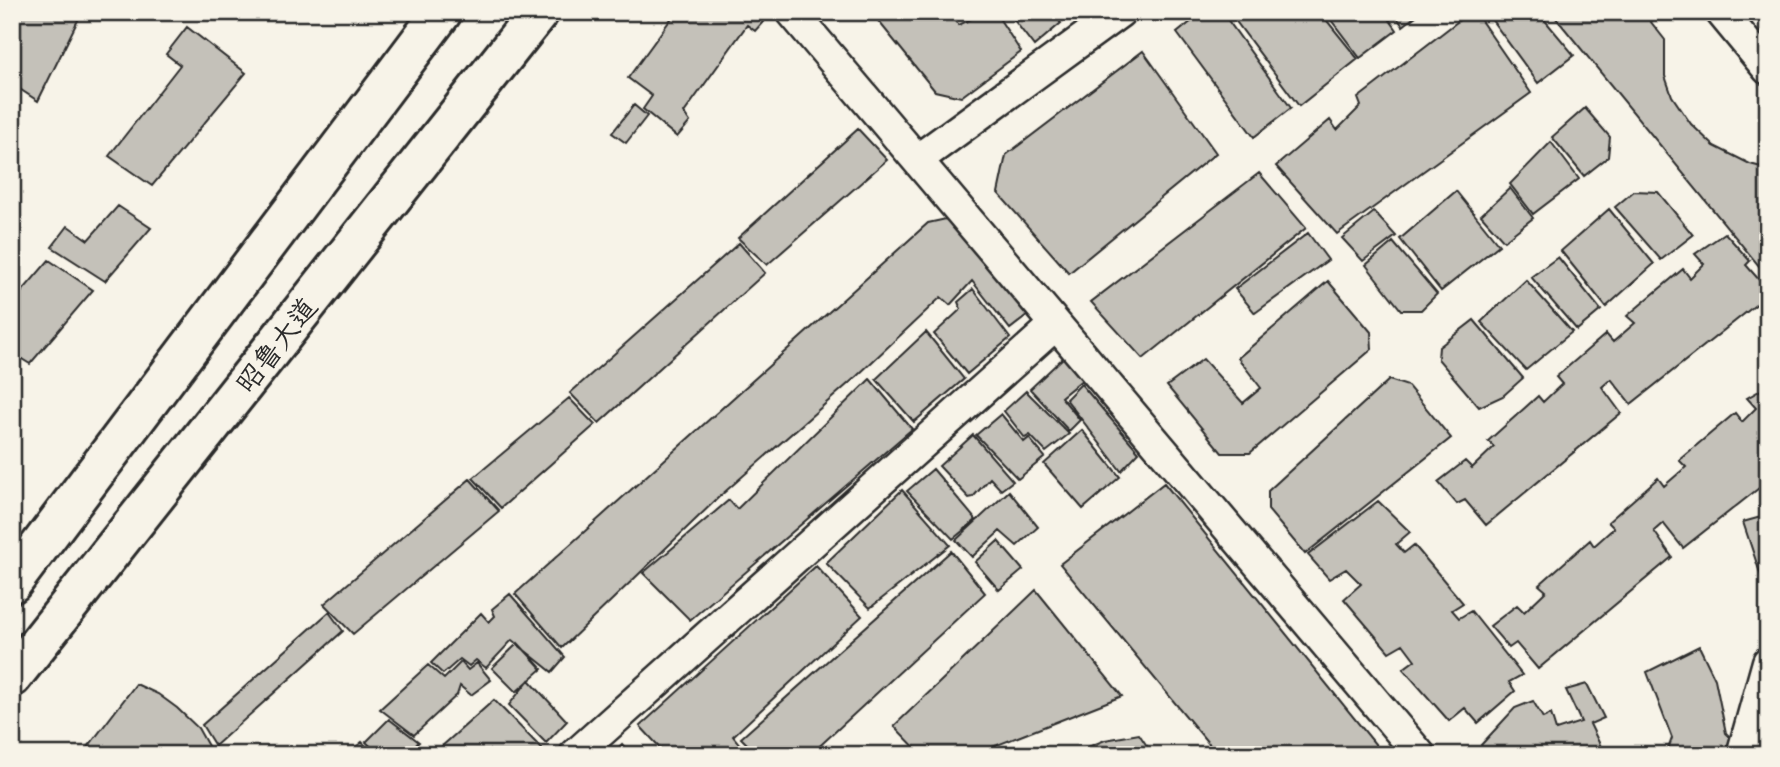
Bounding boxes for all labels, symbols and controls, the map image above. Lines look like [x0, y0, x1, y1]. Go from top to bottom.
street label: 昭鲁大道 [228, 290, 325, 400]

